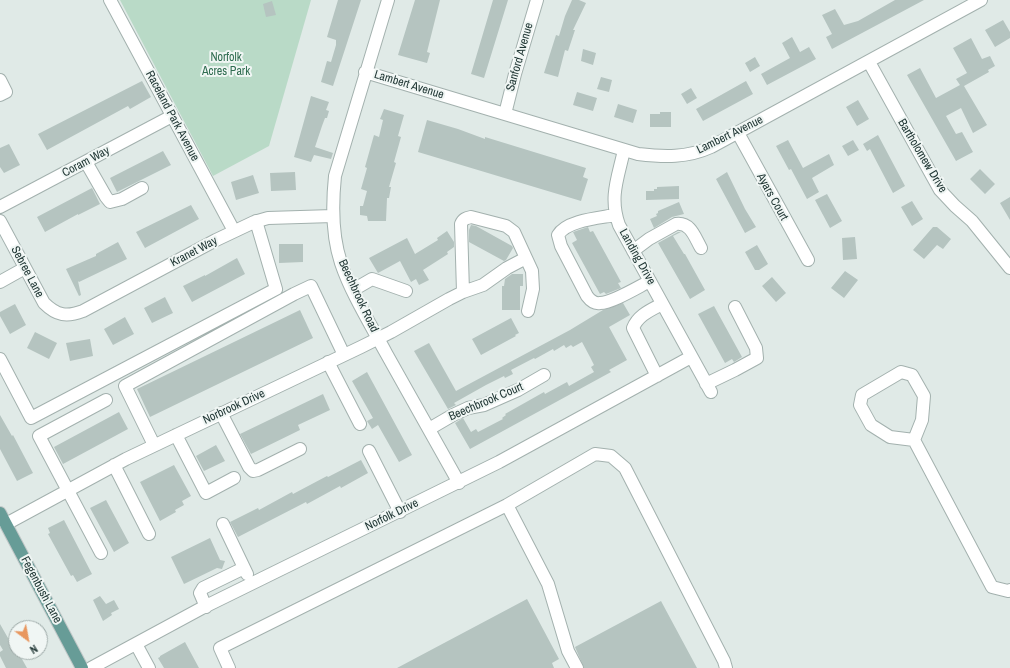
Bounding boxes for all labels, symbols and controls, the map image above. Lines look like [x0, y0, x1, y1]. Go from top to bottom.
street label: Sanford Avenue [503, 21, 537, 93]
park label: Norfolk Acres Park [202, 51, 250, 79]
street label: Raceland Park Avenue [142, 68, 202, 164]
street label: Lambert Avenue [372, 68, 446, 102]
street label: Lambert Avenue [694, 113, 766, 157]
street label: Bartholomew Drive [894, 116, 950, 196]
street label: Coram Way [60, 144, 112, 180]
street label: Ayars Court [753, 171, 791, 223]
street label: Landing Drive [616, 226, 658, 288]
street label: Kranet Way [168, 234, 220, 270]
street label: Sebree Lane [7, 244, 47, 300]
street label: Beechbrook Road [335, 257, 381, 335]
street label: Beechbrook Court [447, 380, 525, 424]
street label: Norbrook Drive [201, 386, 267, 428]
street label: Norfolk Drive [363, 496, 421, 534]
street label: Fegenbush Lane [17, 554, 65, 626]
north arrow [8, 620, 48, 660]
text: N [27, 642, 40, 657]

